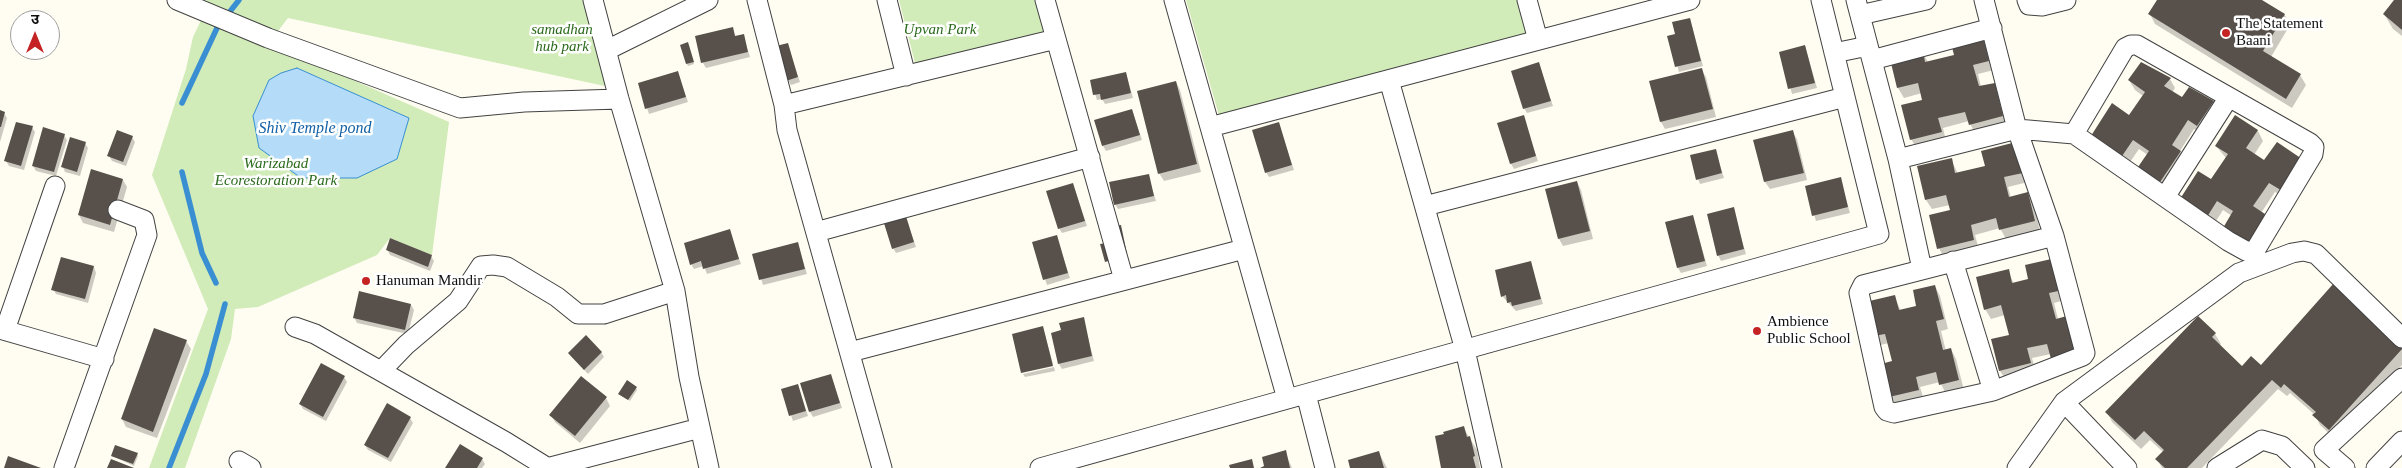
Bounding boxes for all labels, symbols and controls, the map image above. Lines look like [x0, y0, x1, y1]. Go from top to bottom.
north arrow [10, 10, 60, 60]
text: उ [31, 11, 39, 30]
place label: The Statement Baani [2236, 15, 2339, 50]
park label: samadhan hub park [525, 21, 599, 56]
park label: Upvan Park [900, 21, 980, 39]
marker: The Statement Baani [2220, 27, 2232, 39]
water label: Shiv Temple pond [248, 119, 382, 139]
park label: Warizabad Ecorestoration Park [207, 155, 345, 190]
place label: Hanuman Mandir [376, 272, 500, 290]
marker: Hanuman Mandir [360, 275, 372, 287]
place label: Ambience Public School [1767, 313, 1860, 348]
marker: Ambience Public School [1751, 325, 1763, 337]

